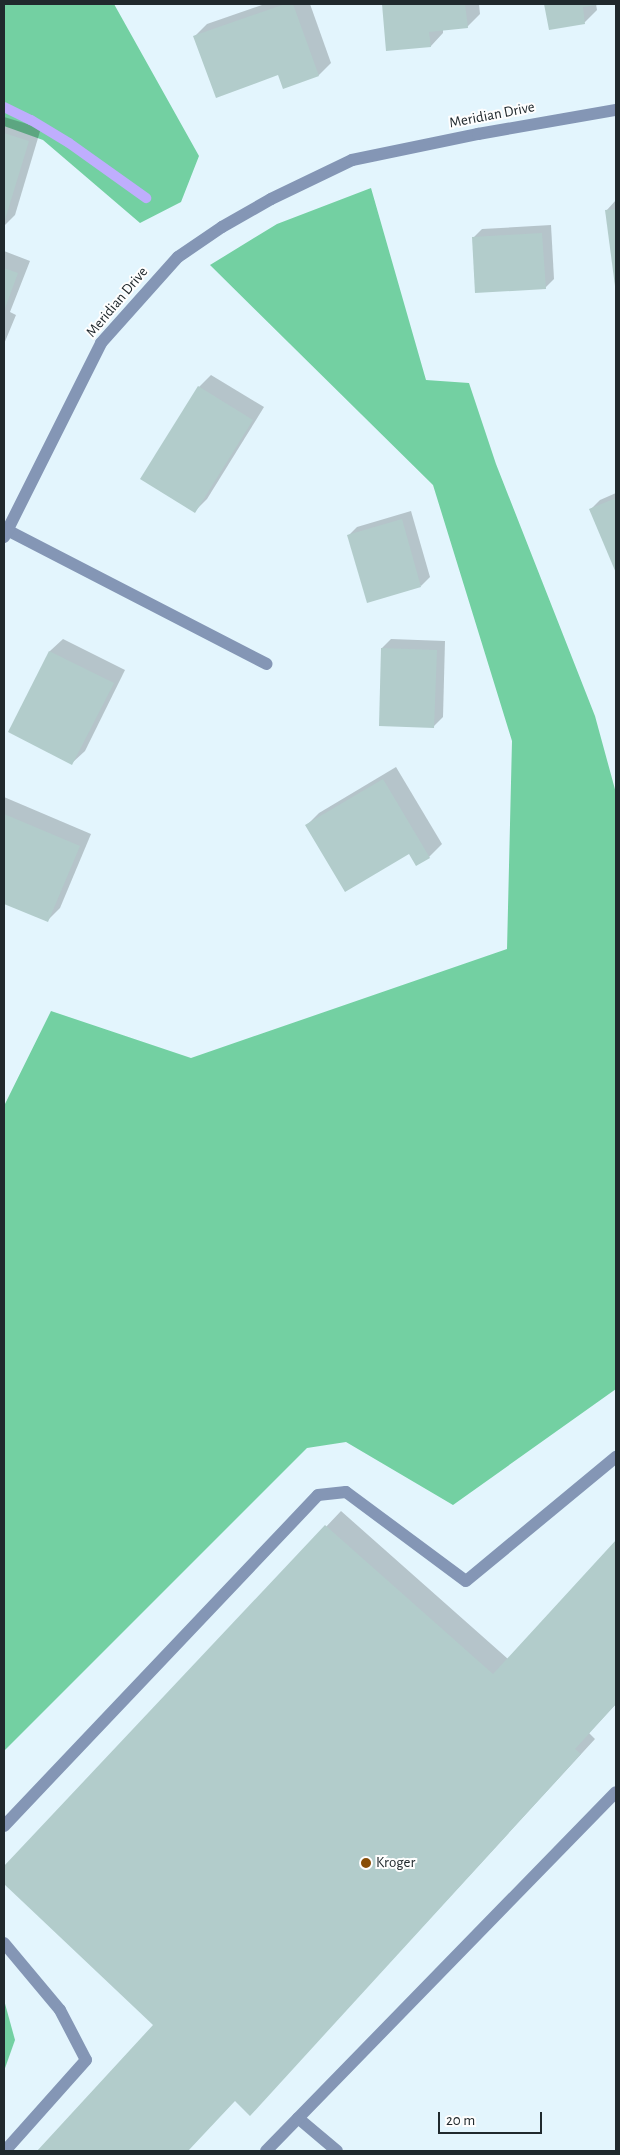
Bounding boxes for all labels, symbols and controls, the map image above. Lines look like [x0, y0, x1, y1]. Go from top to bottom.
street label: Meridian Drive [448, 98, 536, 132]
street label: Meridian Drive [82, 263, 152, 341]
place label: Kroger [376, 1854, 415, 1872]
marker: Kroger [360, 1857, 372, 1869]
scale bar [440, 2102, 544, 2134]
text: 20 m [446, 2113, 475, 2128]

